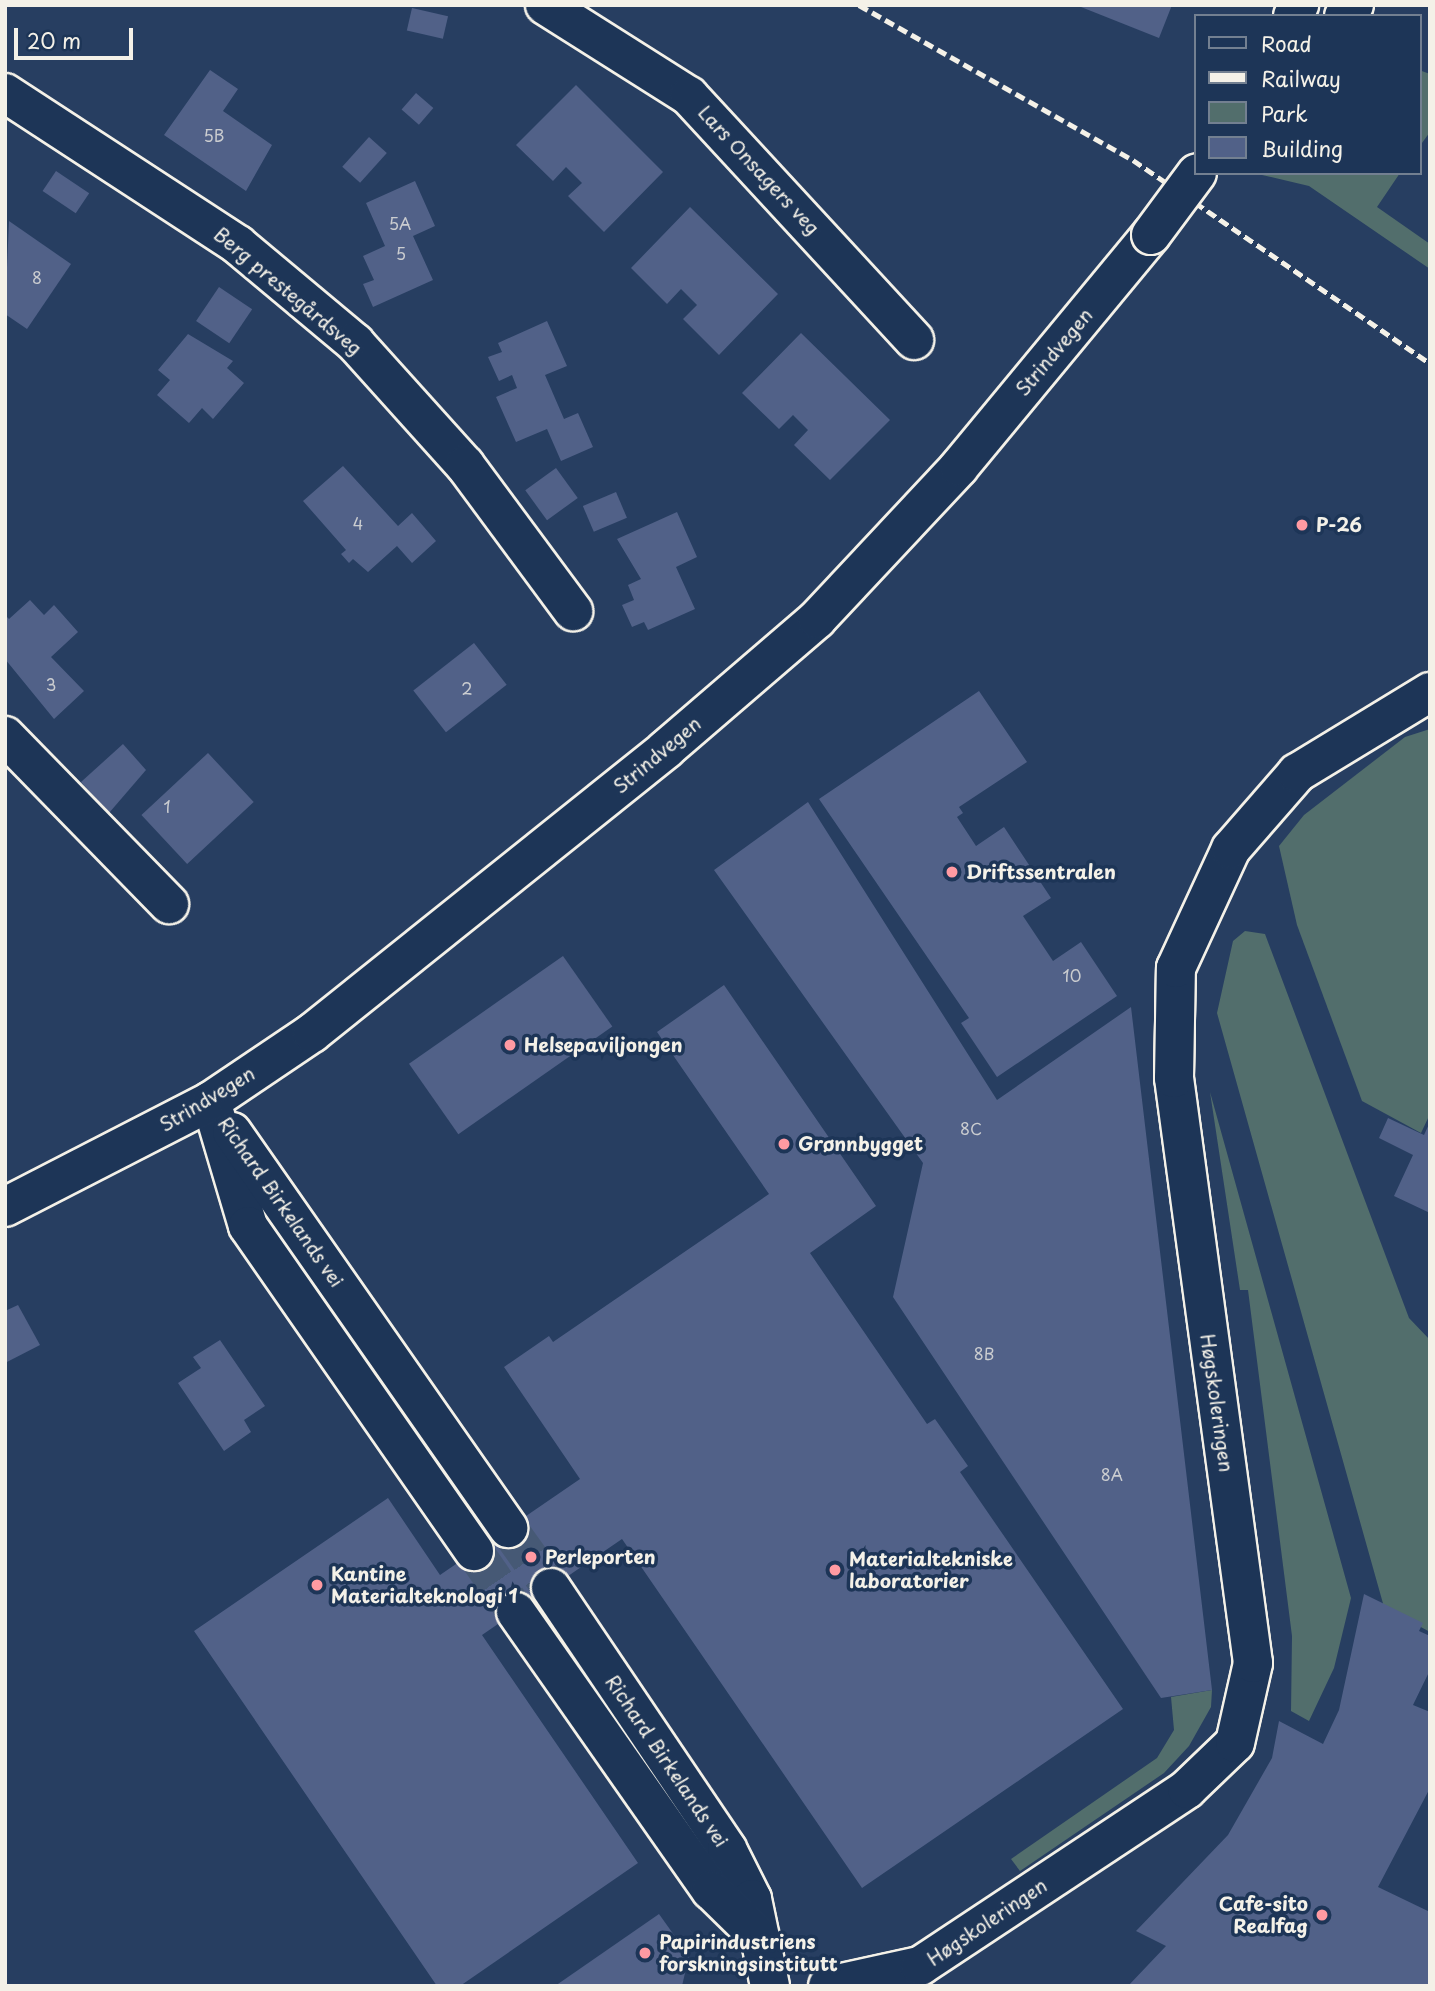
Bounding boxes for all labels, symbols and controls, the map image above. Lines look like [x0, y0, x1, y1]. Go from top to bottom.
scale bar [18, 14, 136, 58]
legend [1194, 14, 1421, 175]
text: 20 m [27, 24, 81, 56]
text: Road [1261, 27, 1312, 59]
text: Railway [1261, 62, 1341, 94]
text: Park [1261, 97, 1308, 129]
street label: Lars Onsagers veg [694, 101, 824, 239]
house number: 5B [204, 125, 224, 145]
text: Building [1261, 132, 1343, 164]
house number: 5A [389, 213, 411, 233]
street label: Berg prestegårdsveg [209, 222, 367, 360]
house number: 5 [396, 243, 406, 263]
house number: 8 [32, 267, 42, 287]
street label: Strindvegen [1011, 304, 1097, 400]
house number: 4 [353, 513, 363, 533]
place label: P-26 [1316, 514, 1362, 536]
marker: P-26 [1294, 517, 1310, 533]
house number: 3 [46, 674, 56, 694]
house number: 2 [461, 678, 473, 698]
street label: Strindvegen [609, 712, 705, 798]
house number: 1 [163, 796, 171, 816]
place label: Driftssentralen [966, 861, 1116, 883]
marker: Driftssentralen [944, 864, 960, 880]
house number: 10 [1063, 965, 1081, 985]
place label: Helsepaviljongen [524, 1034, 682, 1056]
marker: Helsepaviljongen [502, 1037, 518, 1053]
street label: Strindvegen [155, 1062, 259, 1136]
street label: Richard Birkelands vei [213, 1112, 349, 1292]
house number: 8C [960, 1118, 982, 1138]
place label: Grønnbygget [798, 1133, 923, 1155]
marker: Grønnbygget [776, 1136, 792, 1152]
street label: Høgskoleringen [1196, 1333, 1238, 1473]
house number: 8B [974, 1343, 994, 1363]
house number: 8A [1101, 1464, 1123, 1484]
place label: Perleporten [545, 1546, 656, 1568]
place label: Materialtekniske laboratorier [849, 1548, 1013, 1592]
marker: Perleporten [523, 1549, 539, 1565]
marker: Materialtekniske laboratorier [827, 1562, 843, 1578]
place label: Kantine Materialteknologi 1 [331, 1563, 517, 1607]
marker: Kantine Materialteknologi 1 [309, 1577, 325, 1593]
street label: Richard Birkelands vei [601, 1670, 733, 1852]
street label: Høgskoleringen [923, 1874, 1051, 1970]
place label: Cafe-sito Realfag [1219, 1893, 1308, 1937]
marker: Cafe-sito Realfag [1314, 1907, 1330, 1923]
place label: Papirindustriens forskningsinstitutt [659, 1931, 838, 1975]
marker: Papirindustriens forskningsinstitutt [637, 1945, 653, 1961]

